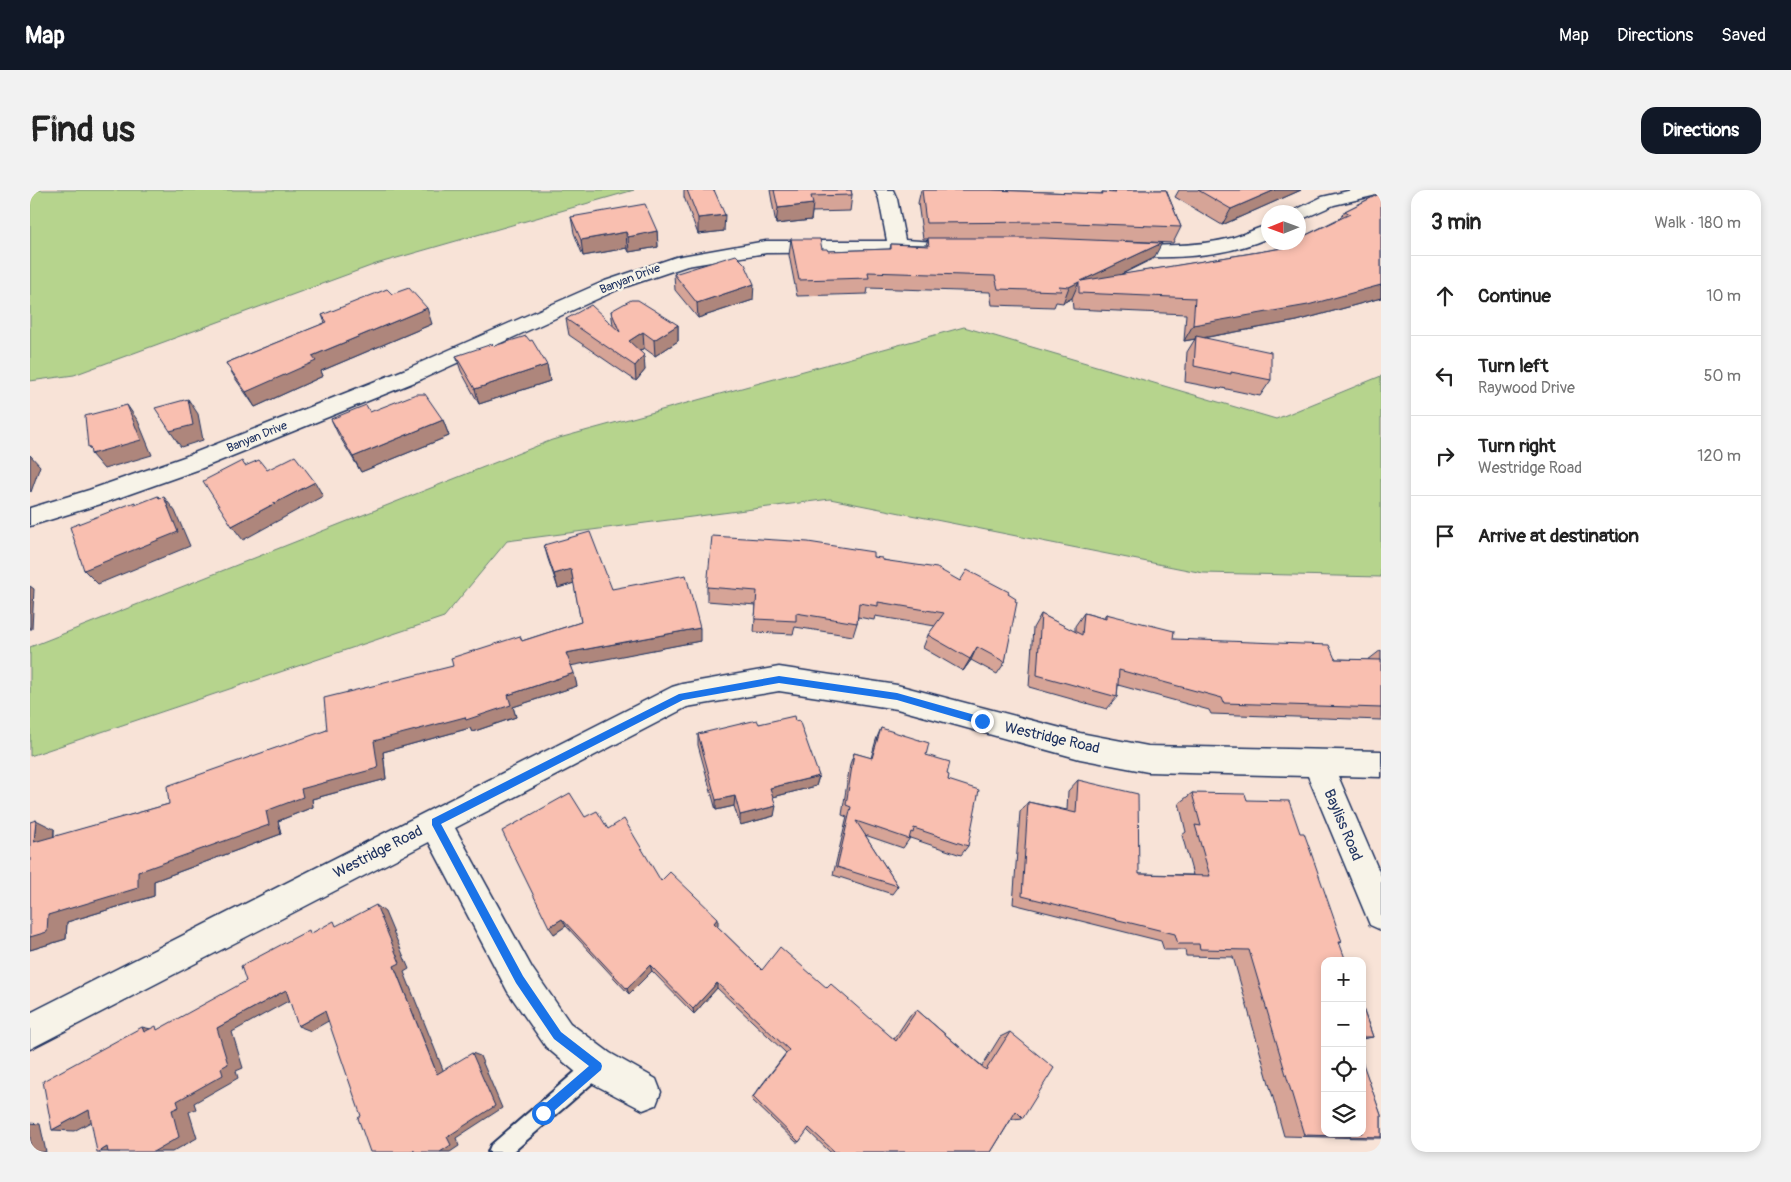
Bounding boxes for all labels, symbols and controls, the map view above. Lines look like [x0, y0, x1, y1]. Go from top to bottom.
text: Map [25, 21, 65, 50]
text: Map [1559, 24, 1589, 47]
text: Directions [1617, 24, 1693, 47]
text: Saved [1721, 24, 1766, 47]
button: Directions [1641, 107, 1761, 154]
text: Find us [30, 108, 135, 152]
north arrow [1261, 205, 1306, 250]
text: 3 min [1431, 209, 1481, 236]
text: Walk · 180 m [1654, 213, 1741, 233]
street label: Banyan Drive [597, 261, 663, 297]
icon: ahead [1431, 282, 1459, 310]
text: Continue [1478, 284, 1551, 308]
text: 10 m [1706, 286, 1741, 306]
text: Turn left [1478, 354, 1548, 378]
icon: left [1431, 362, 1459, 390]
text: 50 m [1704, 366, 1741, 386]
text: Raywood Drive [1478, 378, 1575, 398]
street label: Banyan Drive [225, 418, 290, 456]
text: Turn right [1478, 434, 1556, 458]
icon: right [1431, 442, 1459, 470]
text: 120 m [1697, 446, 1741, 466]
text: Westridge Road [1478, 458, 1582, 478]
icon: arrive [1431, 522, 1459, 550]
text: Arrive at destination [1478, 524, 1639, 548]
route end [971, 710, 994, 733]
street label: Westridge Road [1002, 718, 1102, 758]
street label: Bayliss Road [1319, 786, 1367, 864]
street label: Westridge Road [330, 821, 426, 883]
map controls [1321, 957, 1366, 1137]
button: + [1321, 957, 1366, 1002]
button: − [1321, 1002, 1366, 1047]
button: locate [1321, 1047, 1366, 1092]
button: layers [1321, 1092, 1366, 1137]
route start [532, 1102, 555, 1125]

